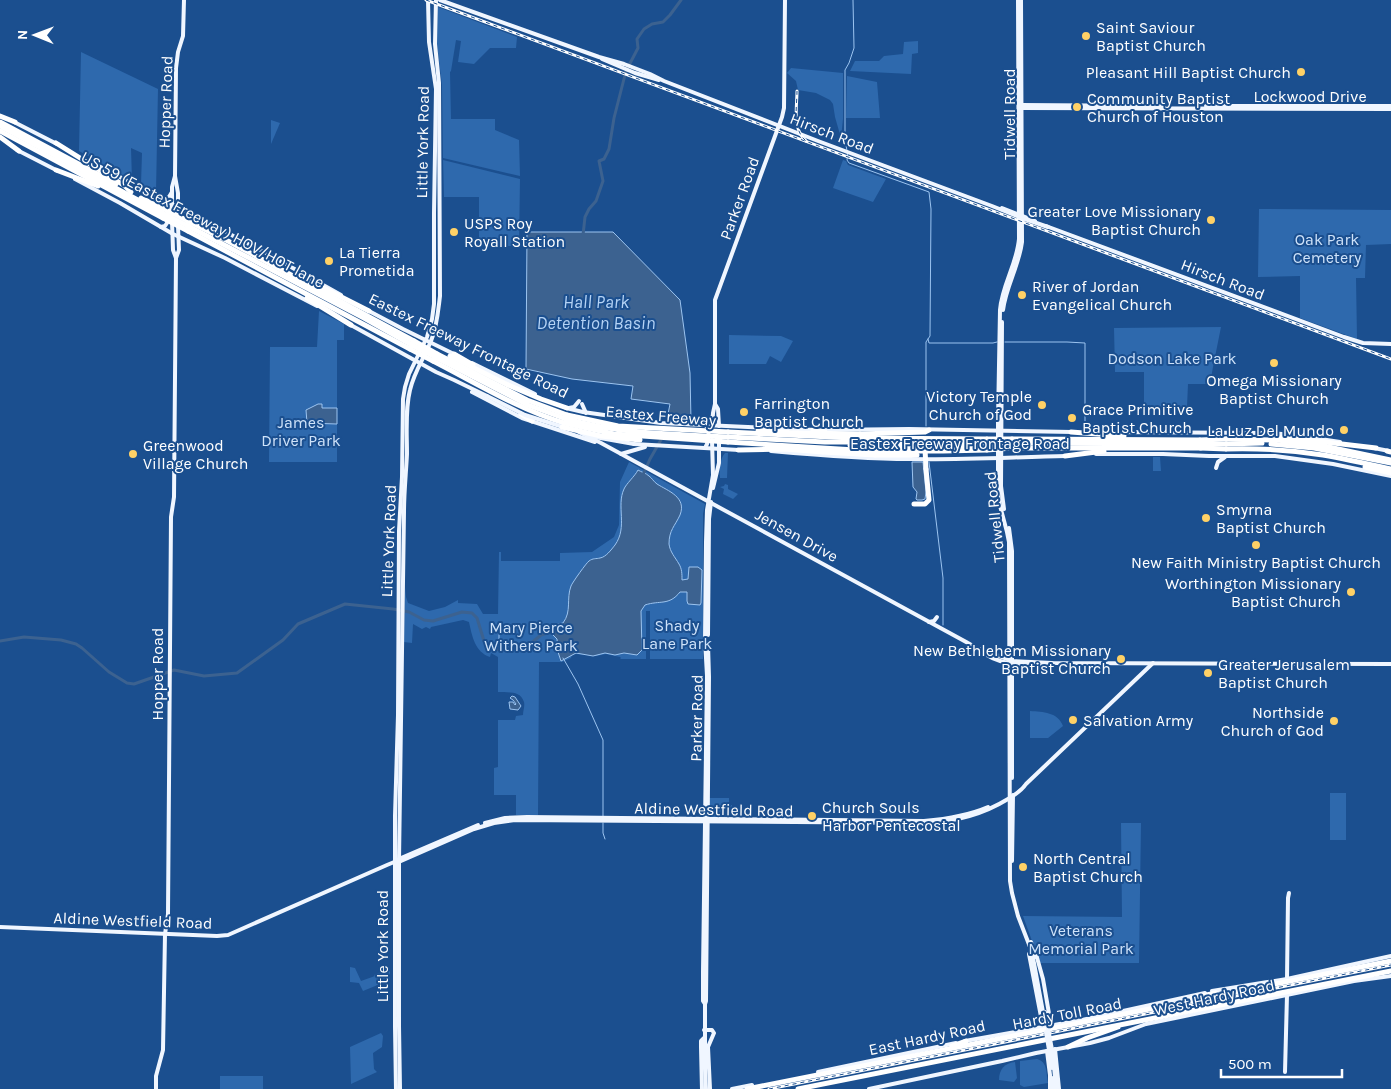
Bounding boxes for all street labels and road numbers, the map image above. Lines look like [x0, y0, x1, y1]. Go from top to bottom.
street label: Hopper Road [154, 55, 177, 149]
street label: Tidwell Road [1000, 68, 1019, 160]
street label: Little York Road [412, 86, 433, 199]
street label: Lockwood Drive [1253, 87, 1367, 106]
street label: Hirsch Road [787, 109, 876, 158]
street label: US 59 (Eastex Freeway) HOV/HOT lane [78, 147, 328, 292]
street label: Parker Road [716, 154, 763, 242]
street label: Hirsch Road [1178, 255, 1267, 304]
street label: Eastex Freeway Frontage Road [366, 289, 572, 402]
street label: Eastex Freeway [605, 401, 718, 430]
street label: Eastex Freeway Frontage Road [850, 434, 1070, 453]
street label: Tidwell Road [980, 470, 1009, 564]
street label: Little York Road [377, 484, 400, 598]
street label: Jensen Drive [752, 505, 842, 566]
street label: Hopper Road [148, 628, 167, 720]
street label: Parker Road [686, 674, 707, 762]
street label: Aldine Westfield Road [634, 799, 794, 820]
street label: Little York Road [373, 890, 392, 1002]
street label: Aldine Westfield Road [53, 908, 213, 933]
street label: West Hardy Road [1152, 975, 1276, 1020]
street label: Hardy Toll Road [1011, 994, 1123, 1033]
street label: East Hardy Road [867, 1016, 987, 1059]

